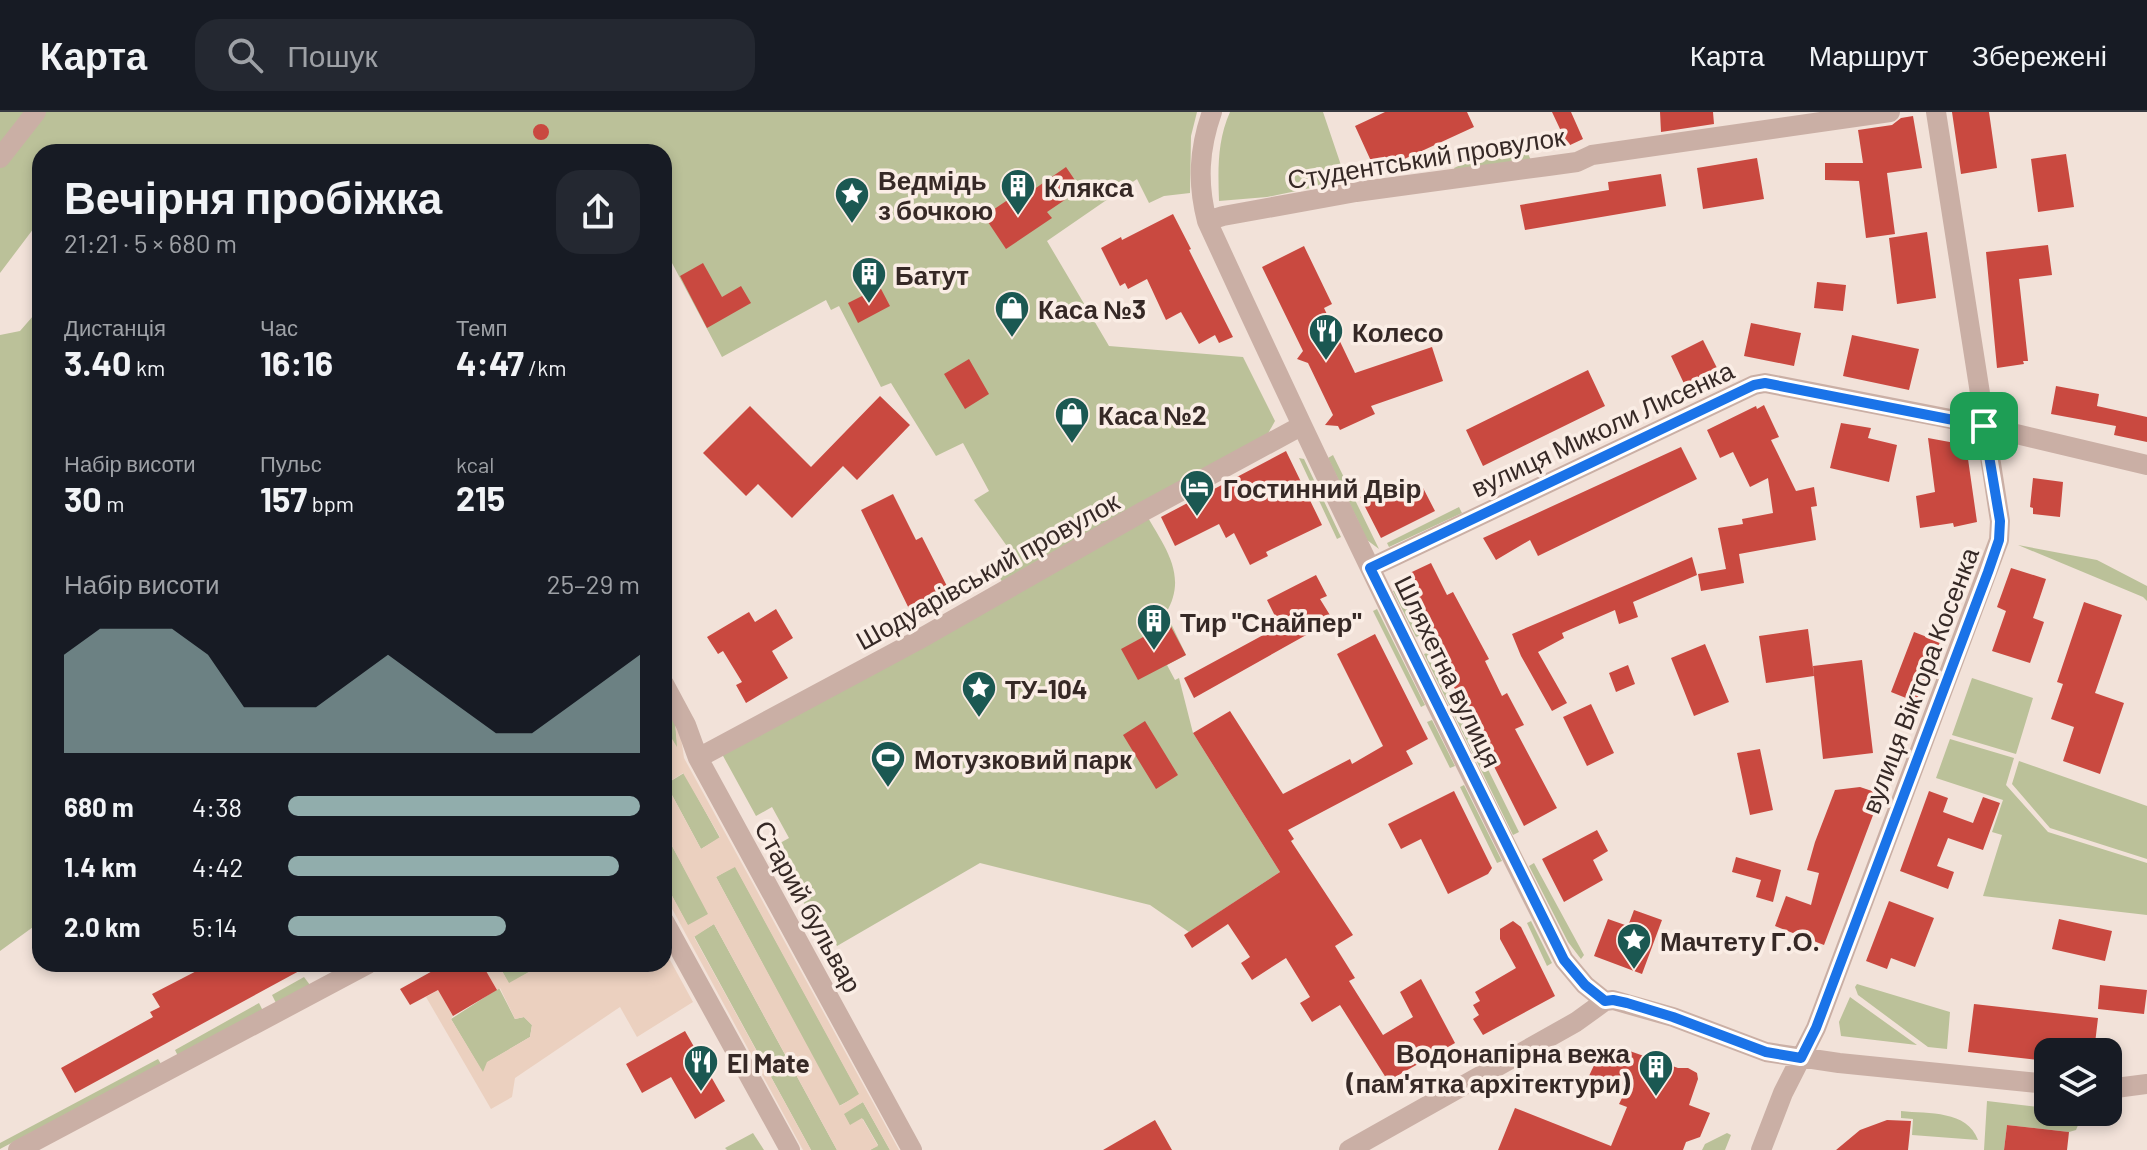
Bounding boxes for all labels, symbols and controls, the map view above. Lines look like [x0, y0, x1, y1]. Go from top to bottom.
search box [195, 19, 755, 91]
text: Карта [40, 32, 147, 78]
icon: search [223, 33, 267, 77]
text: Пошук [287, 37, 378, 73]
text: Карта [1690, 38, 1765, 72]
text: Маршрут [1809, 38, 1928, 72]
text: Збережені [1972, 38, 2107, 72]
street label: Студентський провулок [1285, 120, 1568, 194]
place label: Ведмідь з бочкою [878, 164, 993, 225]
building icon: Клякса [999, 167, 1037, 217]
text: Вечірня пробіжка [64, 170, 442, 223]
button: share [556, 170, 640, 254]
place label: Клякса [1044, 171, 1134, 202]
place icon: Ведмідь з бочкою [833, 175, 871, 225]
text: 21:21 · 5 × 680 m [64, 227, 237, 258]
building icon: Батут [850, 255, 888, 305]
place label: Батут [895, 259, 969, 290]
shop icon: Каса №3 [993, 289, 1031, 339]
place label: Каса №3 [1038, 293, 1146, 324]
restaurant icon: Колесо [1307, 312, 1345, 362]
text: Дистанція [64, 314, 166, 340]
text: Час [260, 314, 298, 340]
text: Темп [456, 314, 507, 340]
place label: Колесо [1352, 316, 1444, 347]
text: 3.40 [64, 342, 132, 383]
text: 16:16 [260, 342, 333, 383]
text: 4:47 [456, 342, 524, 383]
street label: вулиця Миколи Лисенка [1466, 353, 1739, 502]
text: km [132, 354, 165, 380]
text: /km [524, 354, 566, 380]
pin [1950, 392, 2018, 460]
shop icon: Каса №2 [1053, 395, 1091, 445]
place label: Каса №2 [1098, 399, 1207, 430]
icon: arrive [1962, 404, 2006, 448]
text: Набір висоти [64, 450, 196, 476]
text: Пульс [260, 450, 322, 476]
text: kcal [456, 451, 494, 477]
hotel icon: Гостинний Двір [1178, 468, 1216, 518]
place label: Гостинний Двір [1223, 472, 1421, 503]
text: 215 [456, 477, 505, 518]
text: 30 [64, 478, 102, 519]
text: 157 [260, 478, 307, 519]
street label: Шодуарівський провулок [850, 484, 1124, 655]
text: m [102, 490, 124, 516]
text: bpm [307, 490, 354, 516]
street label: вулиця Віктора Косенка [1854, 542, 1984, 817]
text: Набір висоти [64, 568, 220, 599]
text: 25–29 m [547, 568, 640, 599]
street label: Шляхетна вулиця [1389, 570, 1509, 772]
building icon: Тир "Снайпер" [1135, 602, 1173, 652]
place label: Тир "Снайпер" [1180, 606, 1362, 637]
place icon: ТУ-104 [960, 669, 998, 719]
place label: ТУ-104 [1005, 673, 1087, 704]
sports icon: Мотузковий парк [869, 739, 907, 789]
place label: Мотузковий парк [914, 743, 1133, 774]
text: 680 m [64, 791, 134, 822]
text: 4:38 [192, 791, 242, 822]
street label: Старий бульвар [749, 815, 869, 997]
text: 1.4 km [64, 851, 137, 882]
text: 4:42 [192, 851, 243, 882]
text: 2.0 km [64, 911, 141, 942]
text: 5:14 [192, 911, 238, 942]
place icon: Мачтету Г.О. [1615, 921, 1653, 971]
place label: Мачтету Г.О. [1660, 925, 1820, 956]
place label: Водонапірна вежа (пам'ятка архітектури) [1345, 1037, 1631, 1098]
map controls [2034, 1038, 2122, 1126]
button: layers [2034, 1038, 2122, 1126]
restaurant icon: El Mate [682, 1043, 720, 1093]
place label: El Mate [727, 1047, 810, 1078]
building icon: Водонапірна вежа (пам'ятка архітектури) [1637, 1048, 1675, 1098]

